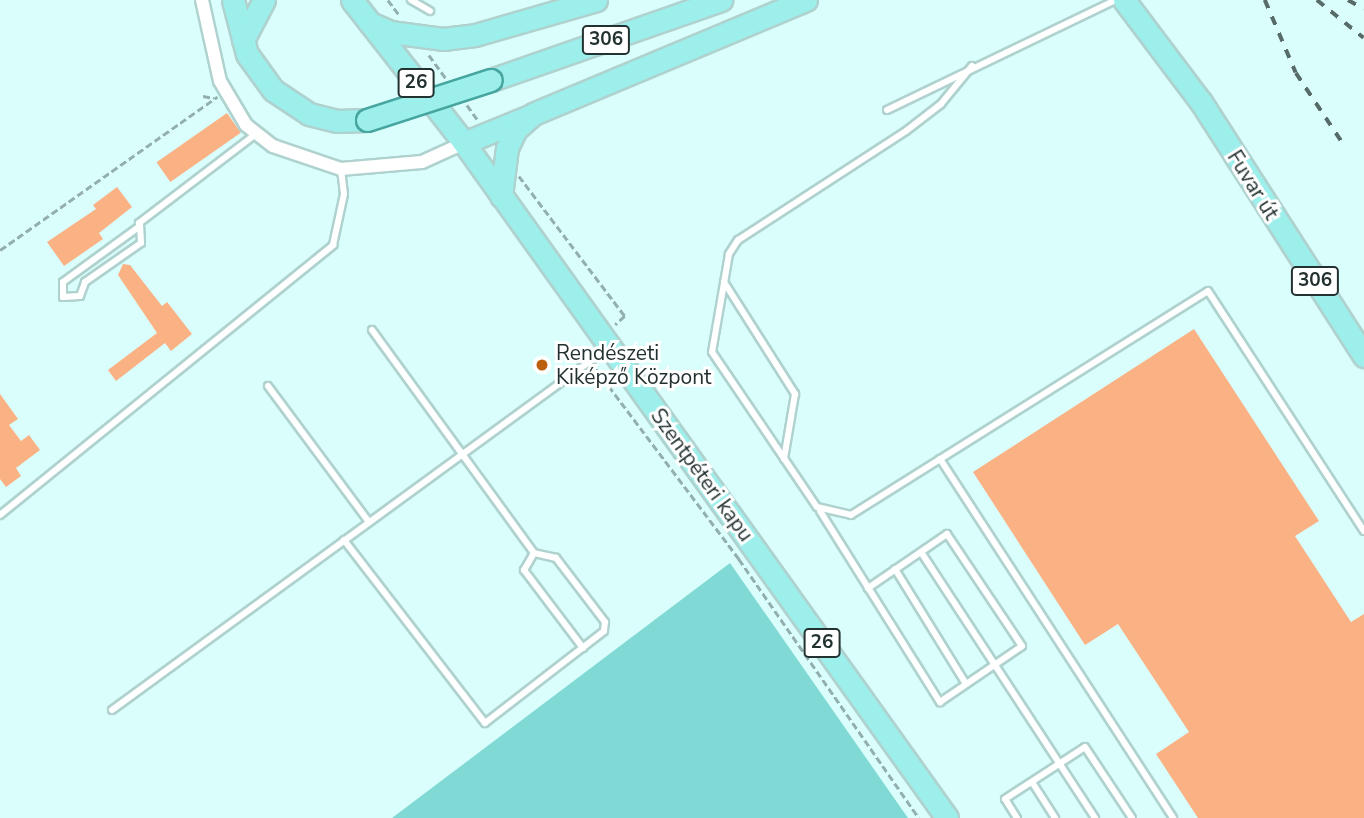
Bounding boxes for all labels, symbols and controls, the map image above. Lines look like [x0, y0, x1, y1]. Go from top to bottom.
road number: 306 [582, 24, 630, 56]
road number: 26 [397, 68, 435, 99]
street label: Fuvar út [1222, 146, 1284, 224]
road number: 306 [1290, 266, 1340, 296]
place label: Rendészeti Kiképző Központ [556, 340, 711, 390]
marker: Rendészeti Kiképző Központ [534, 357, 550, 373]
street label: Szentpéteri kapu [645, 404, 759, 546]
road number: 26 [803, 628, 841, 658]

